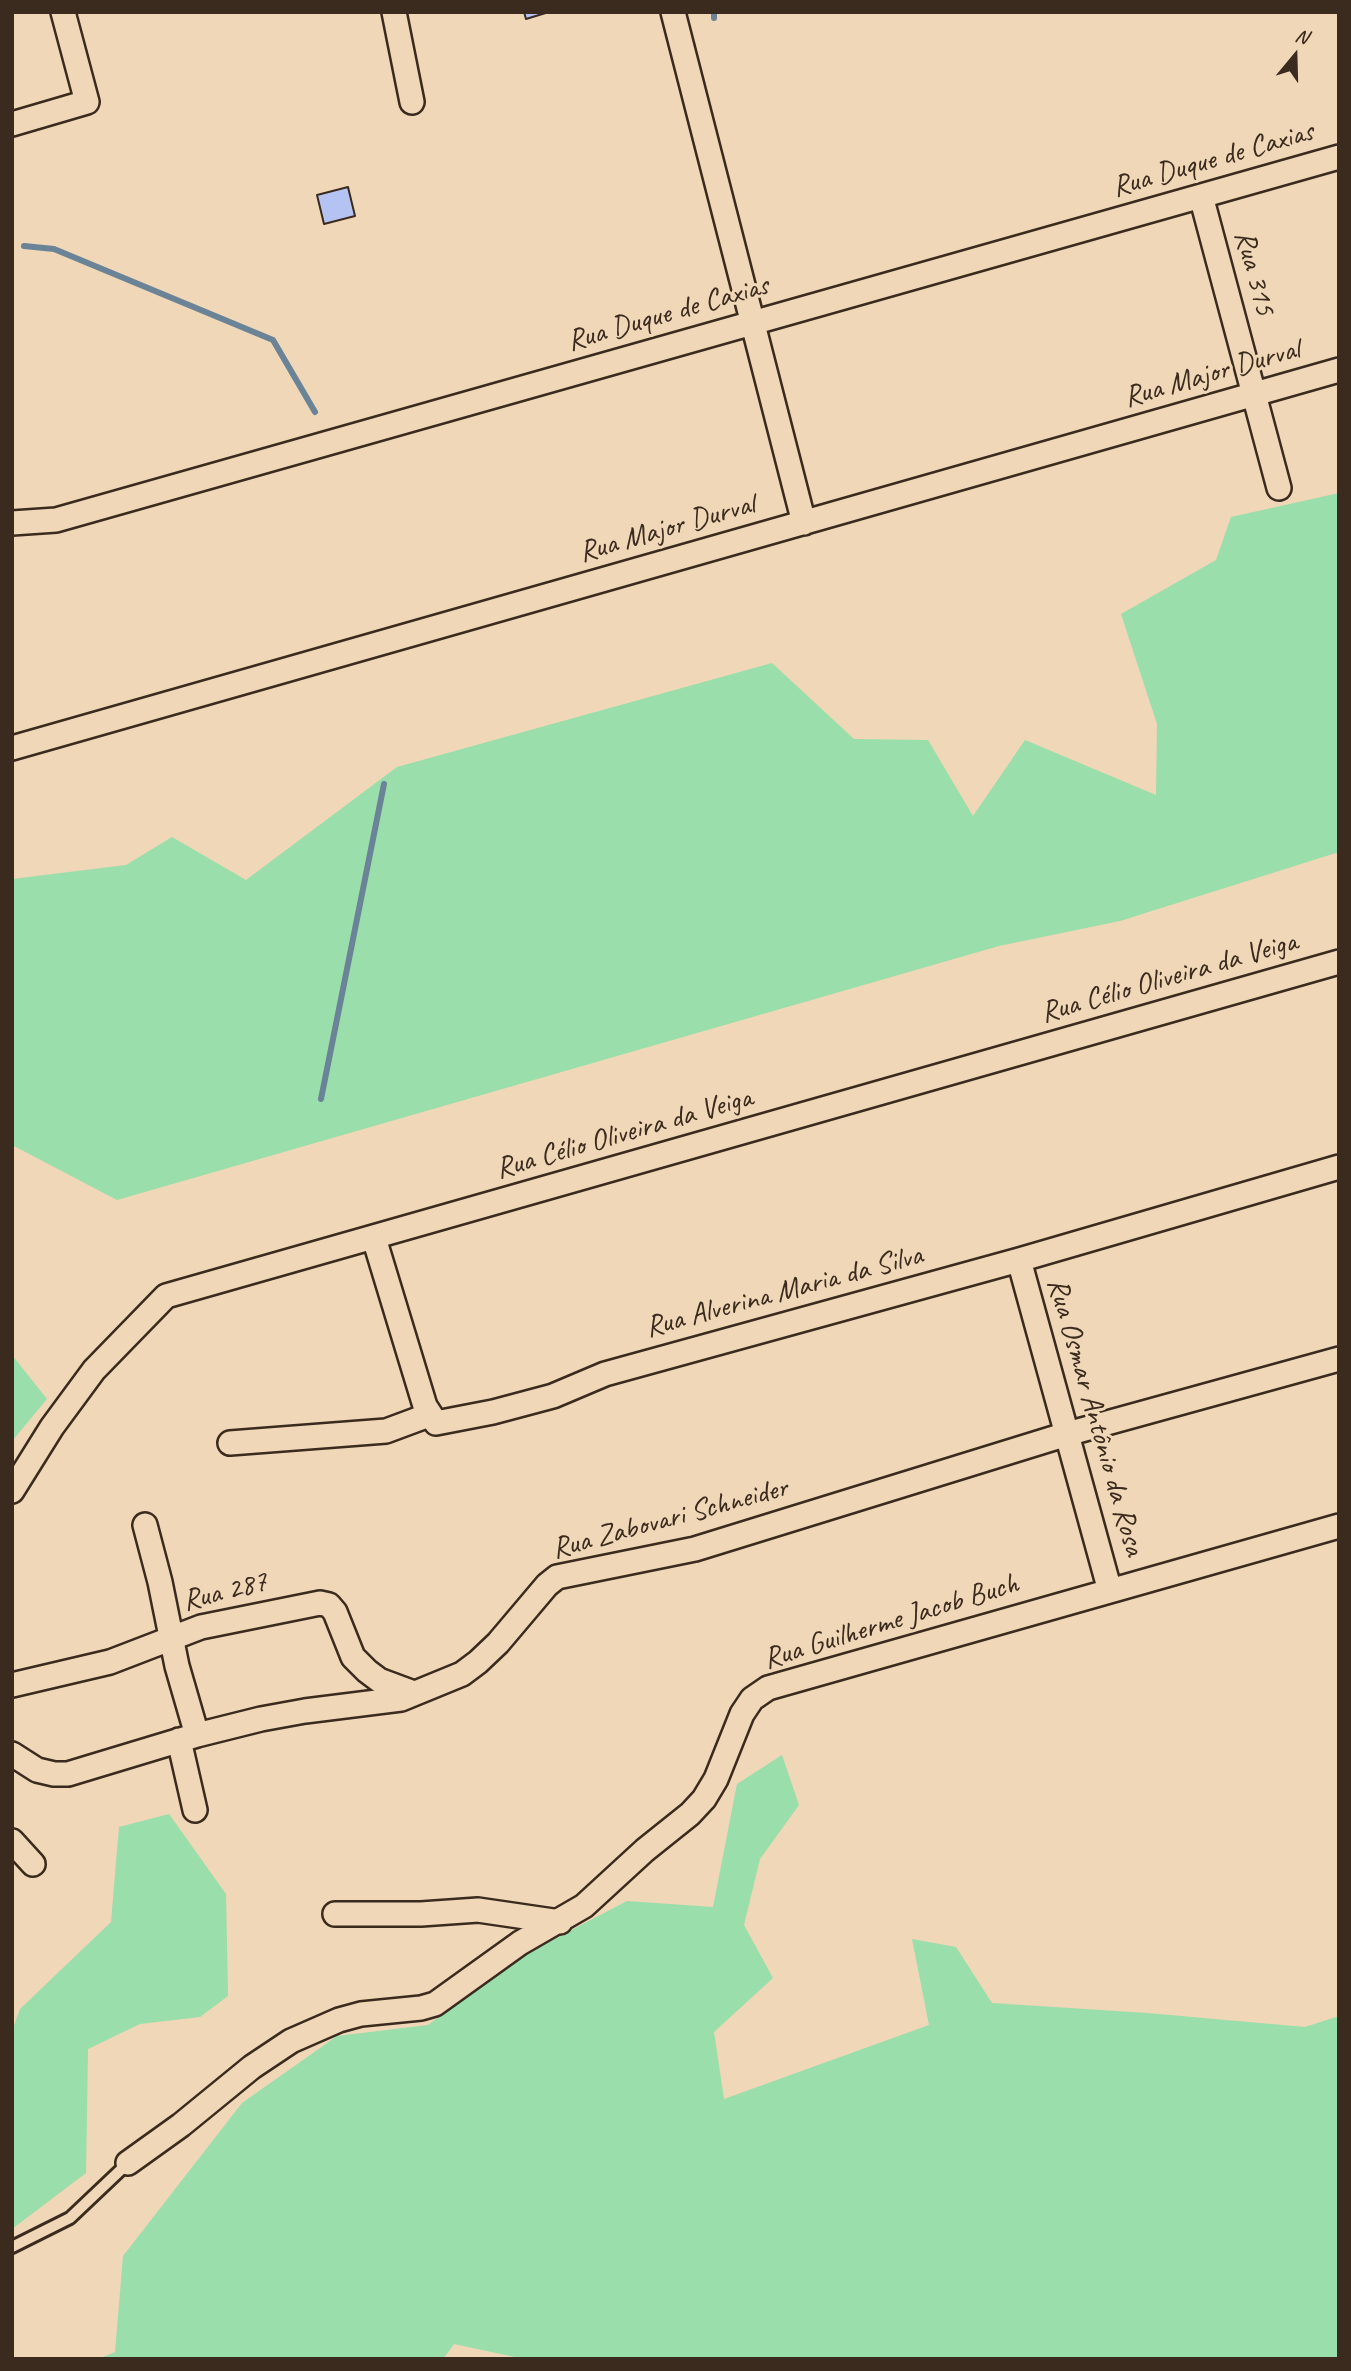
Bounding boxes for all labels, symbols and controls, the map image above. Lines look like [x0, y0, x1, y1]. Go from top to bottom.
north arrow [1260, 21, 1330, 91]
text: N [1292, 23, 1311, 49]
street label: Rua Duque de Caxias [1108, 114, 1318, 206]
street label: Rua 315 [1225, 227, 1283, 319]
street label: Rua Duque de Caxias [563, 268, 773, 360]
street label: Rua Major Durval [1120, 332, 1304, 416]
street label: Rua Major Durval [575, 487, 759, 571]
street label: Rua Célio Oliveira da Veiga [1037, 924, 1301, 1032]
street label: Rua Célio Oliveira da Veiga [492, 1080, 756, 1188]
street label: Rua Alverina Maria da Silva [641, 1238, 927, 1346]
street label: Rua Osmar Antônio da Rosa [1038, 1274, 1152, 1560]
street label: Rua Zabovari Schneider [548, 1470, 792, 1568]
street label: Rua 287 [179, 1564, 271, 1620]
street label: Rua Guilherme Jacob Buch [759, 1566, 1023, 1678]

